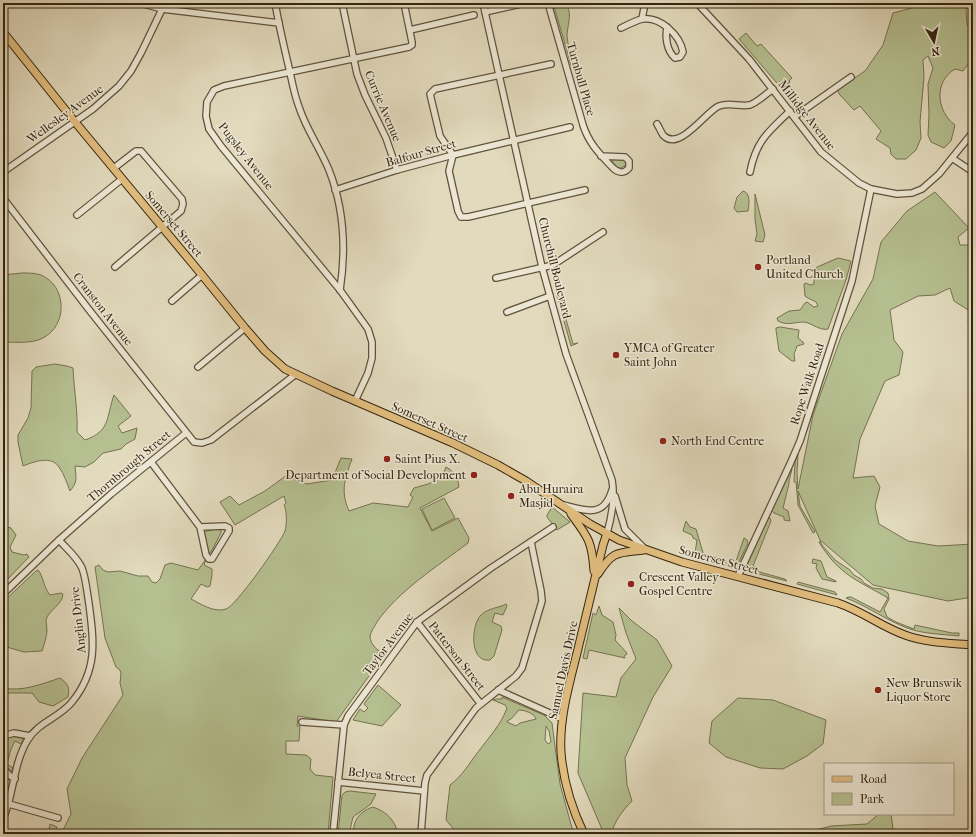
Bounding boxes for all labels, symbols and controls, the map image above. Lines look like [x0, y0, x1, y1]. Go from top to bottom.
north arrow [914, 22, 954, 62]
street label: Turnbull Place [564, 40, 598, 118]
text: N [930, 44, 941, 59]
street label: Currie Avenue [362, 68, 404, 144]
street label: Millidge Avenue [775, 77, 839, 153]
street label: Wellesley Avenue [24, 82, 106, 147]
street label: Pugsley Avenue [215, 120, 277, 192]
street label: Balfour Street [384, 136, 458, 170]
street label: Somerset Street [142, 188, 206, 260]
street label: Churchill Boulevard [536, 216, 574, 320]
place label: Portland United Church [766, 253, 844, 281]
marker: Portland United Church [753, 262, 763, 272]
street label: Cranston Avenue [70, 270, 136, 348]
place label: YMCA of Greater Saint John [623, 341, 715, 369]
street label: Rope Walk Road [787, 341, 827, 427]
marker: YMCA of Greater Saint John [611, 350, 621, 360]
street label: Somerset Street [390, 399, 471, 445]
street label: Thornbrough Street [85, 427, 174, 505]
place label: North End Centre [671, 434, 764, 448]
marker: North End Centre [658, 436, 668, 446]
place label: Saint Pius X. [395, 452, 460, 466]
marker: Saint Pius X. [382, 454, 392, 464]
place label: Department of Social Development [285, 468, 467, 482]
marker: Department of Social Development [469, 470, 479, 480]
place label: Abu Huraira Masjid [518, 482, 584, 510]
marker: Abu Huraira Masjid [506, 491, 516, 501]
street label: Somerset Street [678, 543, 761, 578]
place label: Crescent Valley Gospel Centre [639, 570, 719, 598]
marker: Crescent Valley Gospel Centre [626, 579, 636, 589]
street label: Anglin Drive [68, 586, 89, 655]
street label: Taylor Avenue [360, 610, 416, 678]
street label: Patterson Street [426, 619, 489, 694]
street label: Samuel Davis Drive [546, 619, 580, 721]
place label: New Brunswik Liquor Store [886, 676, 963, 704]
marker: New Brunswik Liquor Store [873, 685, 883, 695]
legend [824, 763, 954, 815]
street label: Belyea Street [347, 764, 418, 786]
text: Road [860, 772, 887, 786]
text: Park [860, 792, 885, 806]

